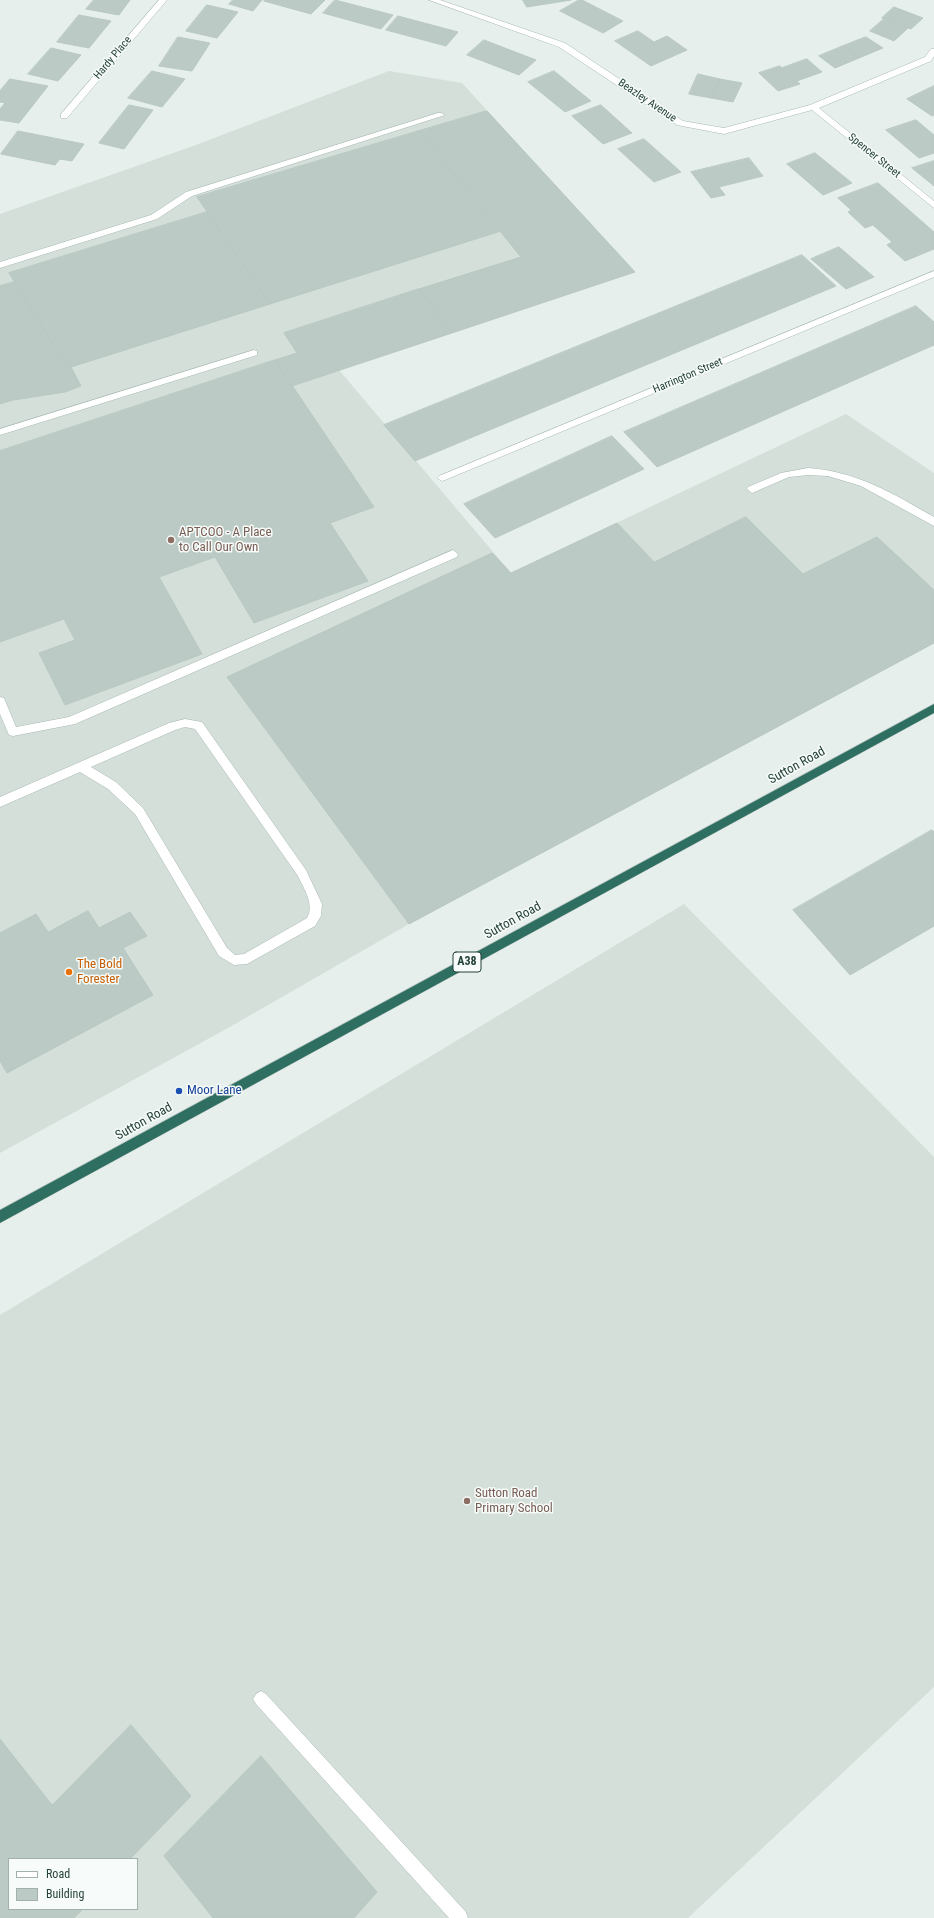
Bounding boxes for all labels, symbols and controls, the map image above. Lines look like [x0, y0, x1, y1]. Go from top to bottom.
street label: Hardy Place [91, 34, 135, 82]
street label: Beazley Avenue [615, 77, 679, 125]
street label: Spencer Street [845, 131, 903, 181]
street label: Harrington Street [651, 355, 725, 397]
place label: APTCOO - A Place to Call Our Own [179, 525, 271, 556]
marker: APTCOO - A Place to Call Our Own [166, 535, 176, 545]
street label: Sutton Road [766, 744, 828, 788]
street label: Sutton Road [482, 899, 544, 943]
road number: A38 [453, 952, 481, 972]
place label: The Bold Forester [77, 957, 122, 988]
marker: The Bold Forester [64, 967, 74, 977]
place label: Moor Lane [187, 1083, 242, 1099]
marker: Moor Lane [174, 1086, 184, 1096]
street label: Sutton Road [113, 1100, 175, 1144]
place label: Sutton Road Primary School [475, 1486, 553, 1517]
marker: Sutton Road Primary School [462, 1496, 472, 1506]
legend [8, 1858, 138, 1910]
text: Road [46, 1867, 70, 1881]
text: Building [46, 1887, 84, 1901]

